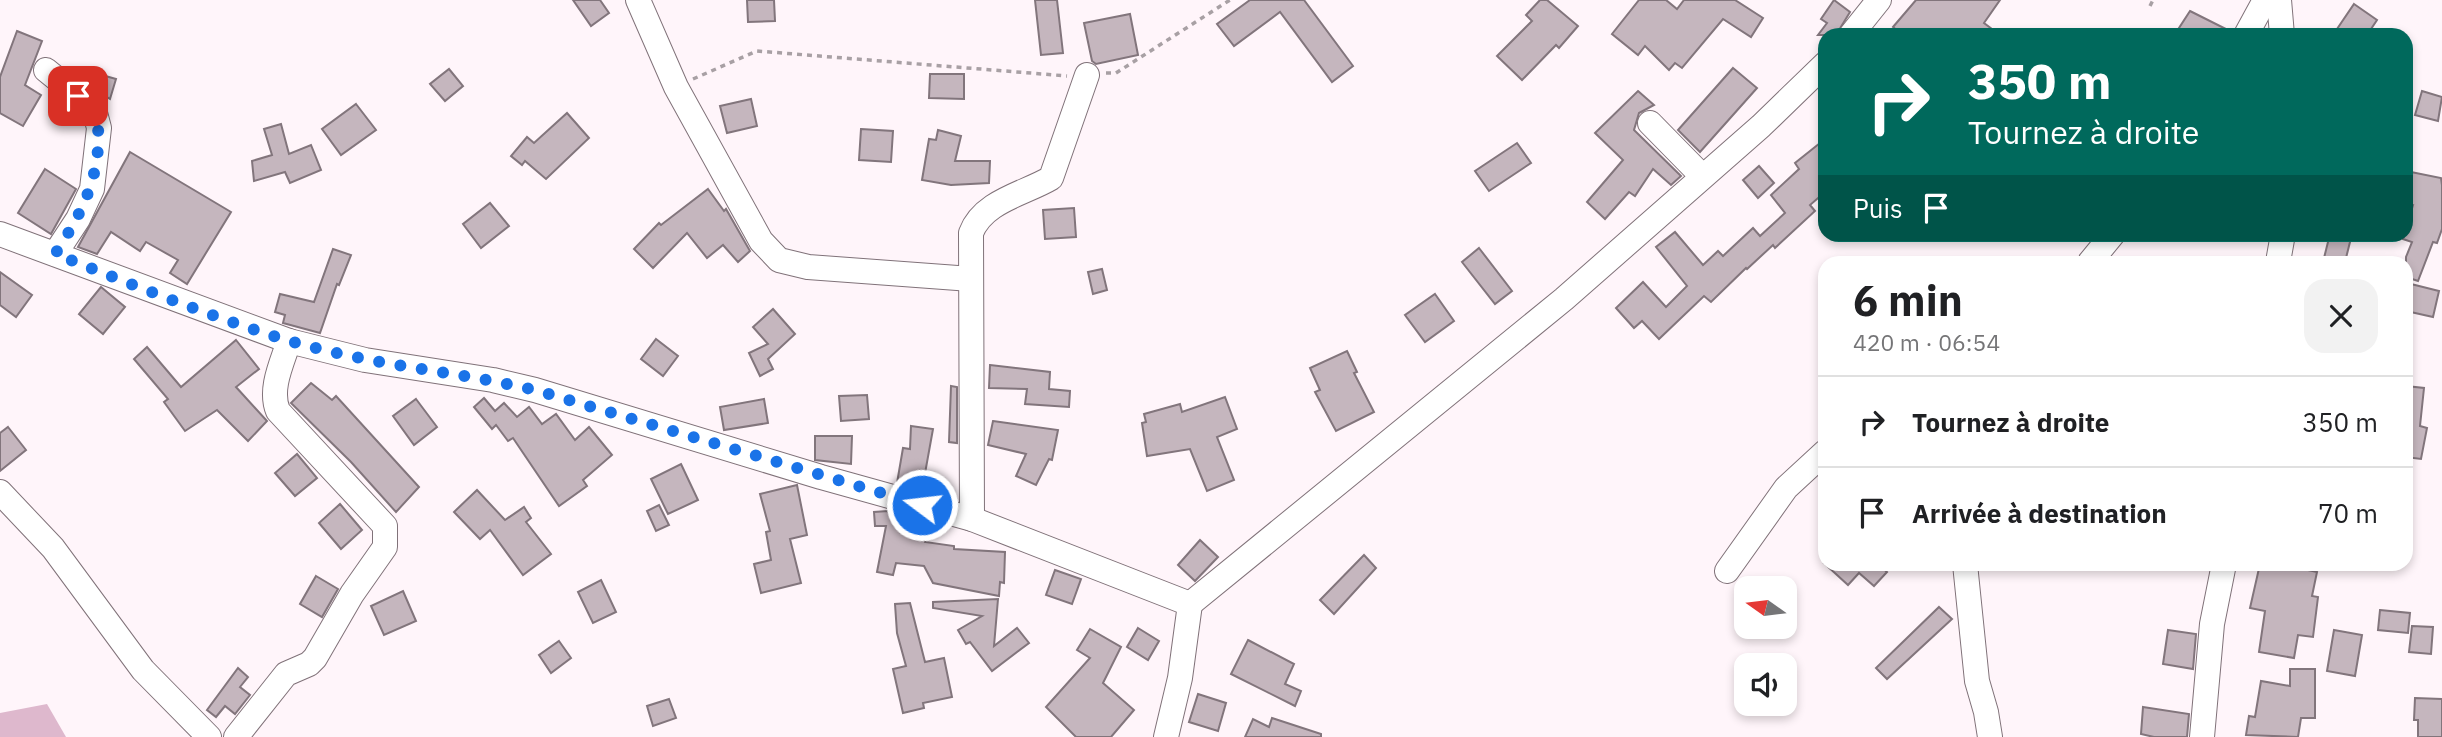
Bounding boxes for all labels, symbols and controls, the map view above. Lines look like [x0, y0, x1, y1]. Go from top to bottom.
text: 350 m [1968, 49, 2112, 112]
icon: right [1853, 56, 1944, 147]
pin [48, 66, 108, 126]
icon: arrive [59, 77, 97, 115]
text: Tournez à droite [1968, 111, 2199, 153]
icon: arrive [1917, 189, 1955, 227]
text: Puis [1853, 191, 1903, 225]
text: 6 min [1853, 273, 1963, 328]
button: close [2304, 279, 2378, 353]
text: 420 m · 06:54 [1853, 327, 2000, 357]
icon: right [1853, 403, 1891, 441]
text: Tournez à droite [1912, 405, 2109, 439]
text: 350 m [2302, 405, 2378, 439]
position arrow [885, 468, 959, 542]
icon: arrive [1853, 494, 1891, 532]
text: Arrivée à destination [1912, 496, 2167, 530]
text: 70 m [2318, 496, 2378, 530]
north arrow [1734, 576, 1797, 639]
map controls [1734, 576, 1797, 716]
button: sound [1734, 653, 1797, 716]

